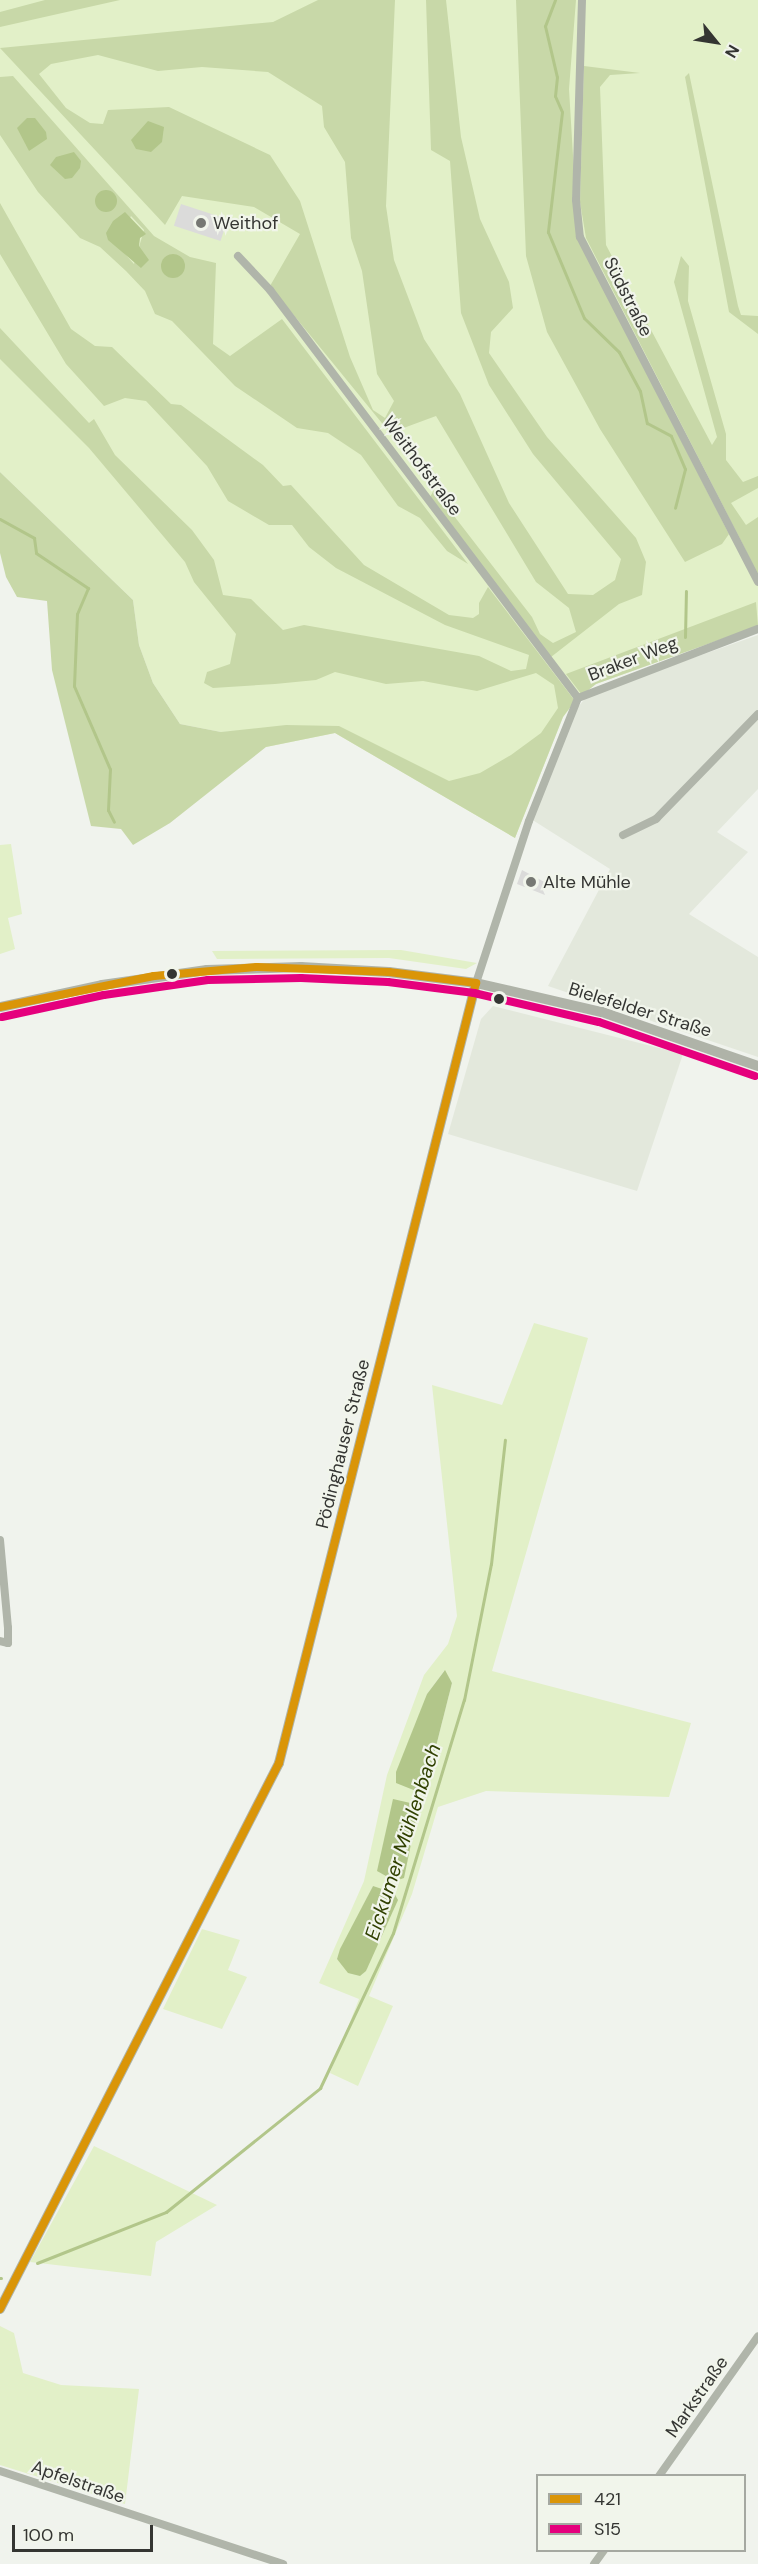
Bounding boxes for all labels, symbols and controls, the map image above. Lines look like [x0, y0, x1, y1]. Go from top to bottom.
north arrow [686, 12, 746, 72]
text: N [720, 41, 744, 62]
place label: Weithof [213, 212, 278, 234]
marker: Weithof [194, 216, 208, 230]
street label: Südstraße [599, 254, 657, 340]
street label: Weithofstraße [378, 412, 466, 520]
street label: Braker Weg [585, 632, 681, 686]
place label: Alte Mühle [543, 871, 631, 893]
marker: Alte Mühle [524, 875, 538, 889]
unlabelled marker [166, 968, 178, 980]
street label: Bielefelder Straße [566, 978, 714, 1042]
unlabelled marker [493, 993, 505, 1005]
street label: Pödinghauser Straße [312, 1357, 374, 1531]
water label: Eickumer Mühlenbach [360, 1741, 446, 1943]
street label: Markstraße [661, 2352, 733, 2442]
street label: Apfelstraße [29, 2456, 127, 2508]
legend [536, 2474, 746, 2552]
text: 421 [594, 2487, 621, 2511]
scale bar [15, 2513, 156, 2551]
text: S15 [594, 2517, 621, 2541]
text: 100 m [23, 2523, 74, 2547]

